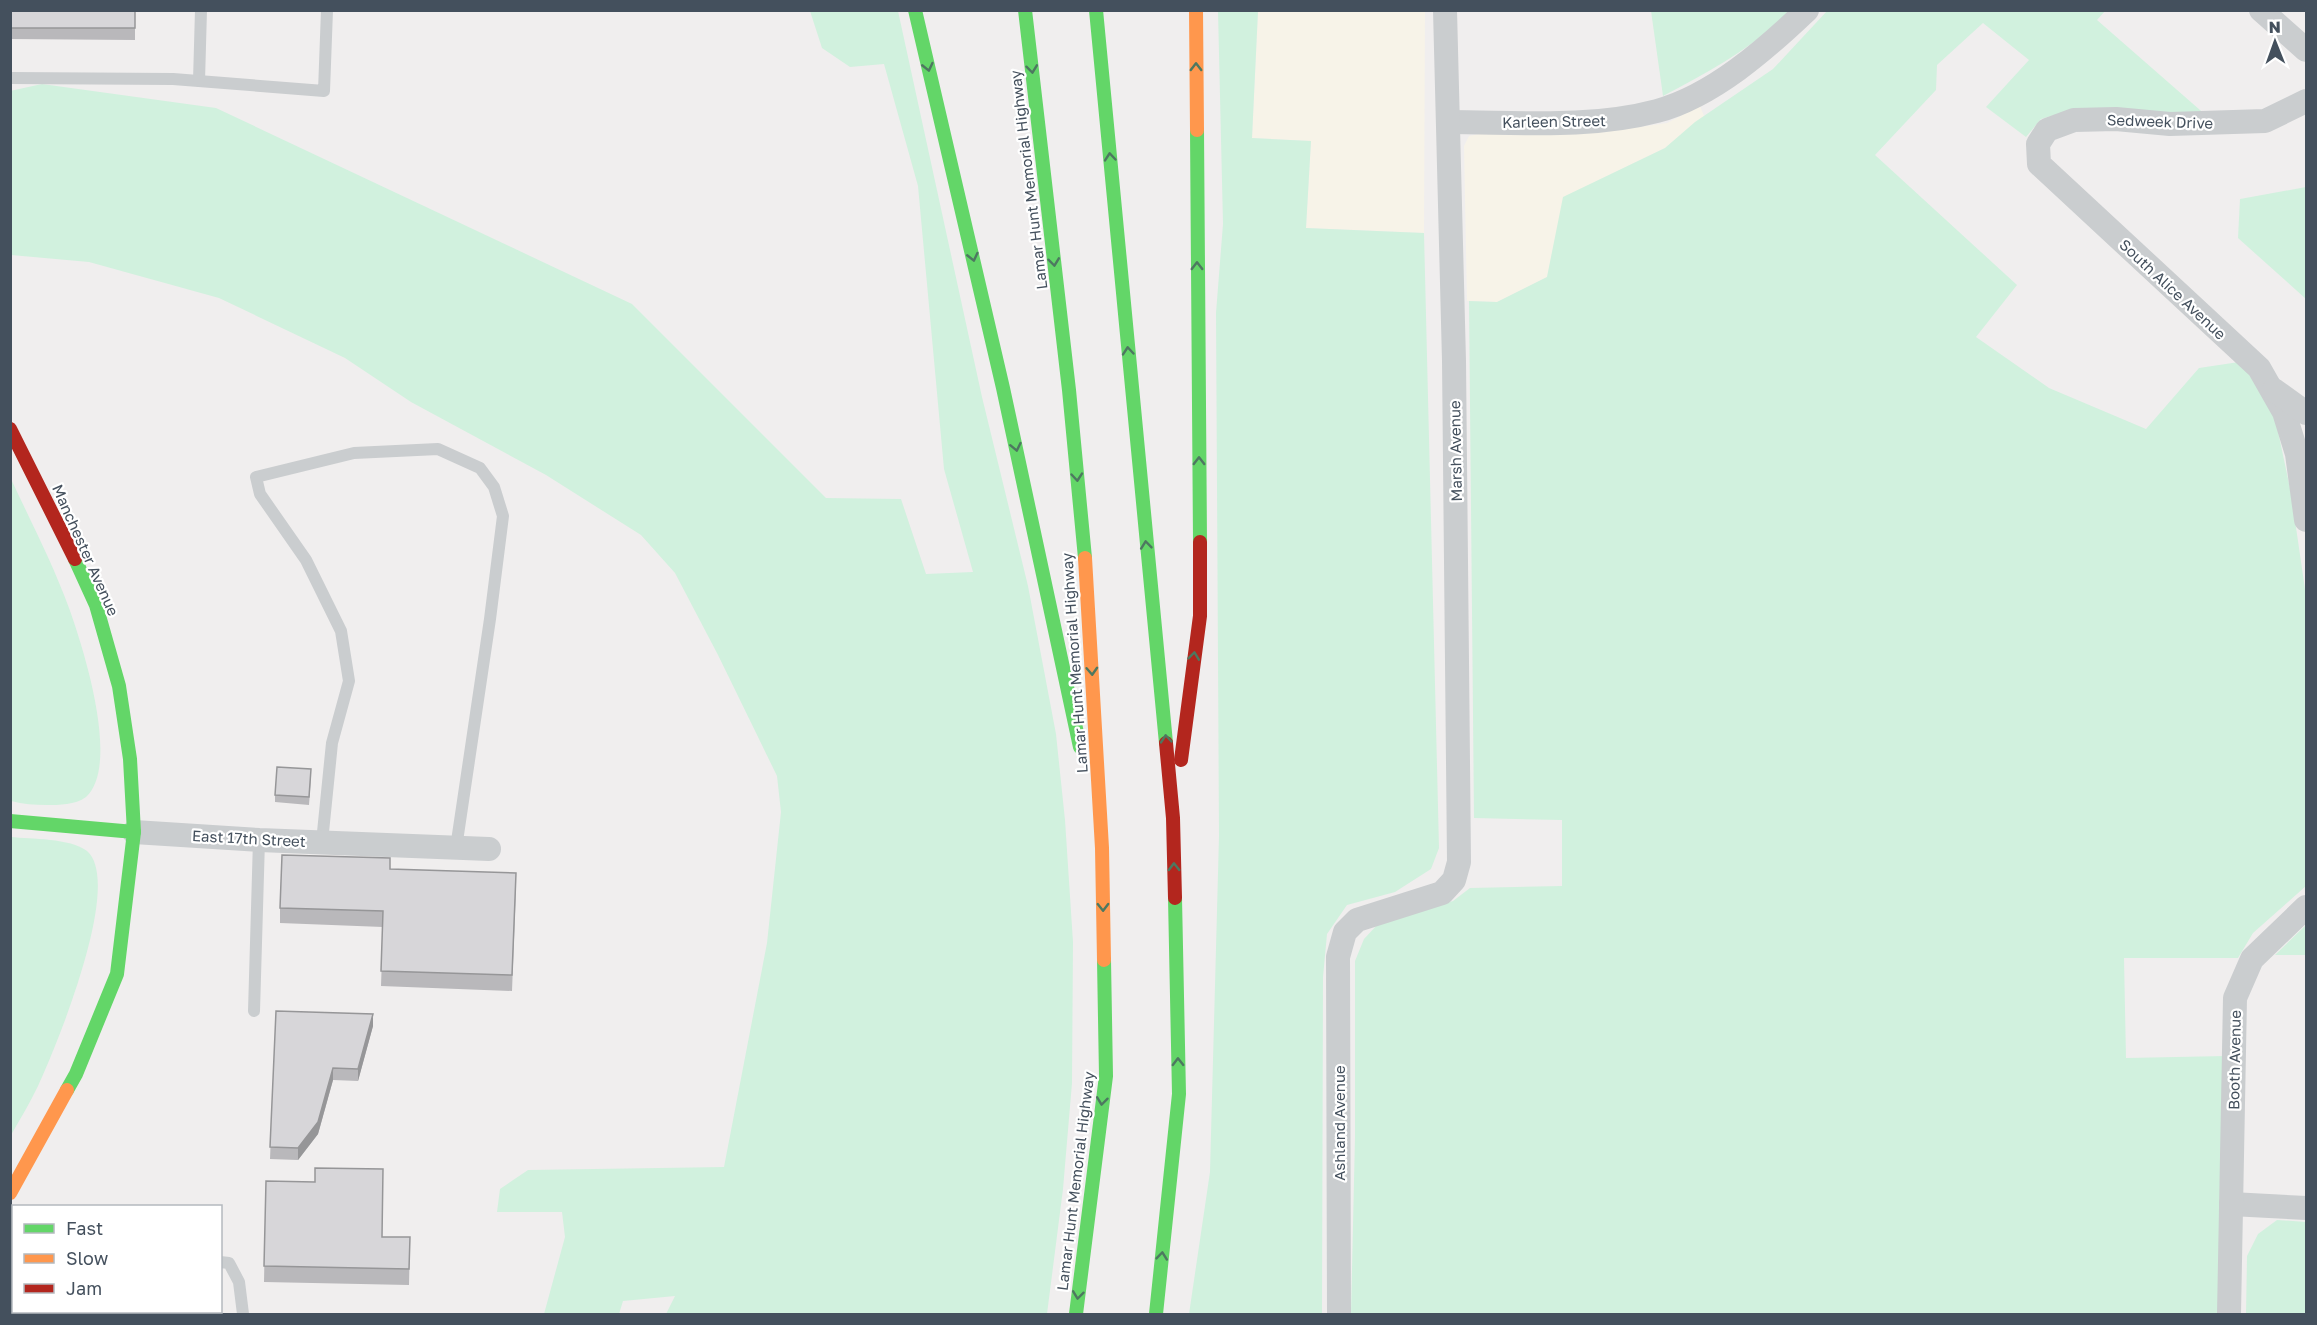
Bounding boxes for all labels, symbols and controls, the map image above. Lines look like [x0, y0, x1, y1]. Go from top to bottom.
north arrow [2245, 12, 2305, 72]
text: N [2268, 17, 2281, 37]
one-way arrow [921, 62, 934, 72]
one-way arrow [1190, 63, 1202, 72]
one-way arrow [1025, 64, 1038, 73]
street label: Lamar Hunt Memorial Highway [1006, 69, 1050, 291]
street label: Sedweek Drive [2107, 110, 2214, 132]
street label: Karleen Street [1502, 111, 1606, 131]
one-way arrow [1104, 152, 1117, 161]
street label: South Alice Avenue [2116, 235, 2230, 343]
one-way arrow [965, 252, 978, 262]
one-way arrow [1048, 258, 1060, 267]
one-way arrow [1191, 262, 1203, 271]
one-way arrow [1122, 346, 1135, 356]
street label: Marsh Avenue [1445, 400, 1465, 502]
one-way arrow [1009, 442, 1022, 452]
one-way arrow [1193, 457, 1205, 466]
one-way arrow [1070, 473, 1083, 482]
street label: Manchester Avenue [49, 482, 123, 619]
one-way arrow [1141, 541, 1153, 550]
street label: Lamar Hunt Memorial Highway [1057, 552, 1091, 774]
one-way arrow [1188, 652, 1200, 661]
one-way arrow [1085, 667, 1098, 676]
one-way arrow [1160, 735, 1173, 744]
street label: East 17th Street [192, 826, 306, 850]
one-way arrow [1168, 863, 1181, 872]
one-way arrow [1097, 902, 1109, 911]
street label: Booth Avenue [2224, 1010, 2244, 1110]
one-way arrow [1172, 1058, 1184, 1067]
street label: Ashland Avenue [1330, 1065, 1348, 1181]
street label: Lamar Hunt Memorial Highway [1053, 1070, 1097, 1292]
one-way arrow [1097, 1097, 1109, 1106]
legend [12, 1205, 222, 1313]
text: Fast [66, 1217, 103, 1239]
text: Slow [66, 1247, 109, 1269]
one-way arrow [1155, 1252, 1168, 1261]
text: Jam [66, 1277, 102, 1299]
one-way arrow [1073, 1290, 1085, 1299]

